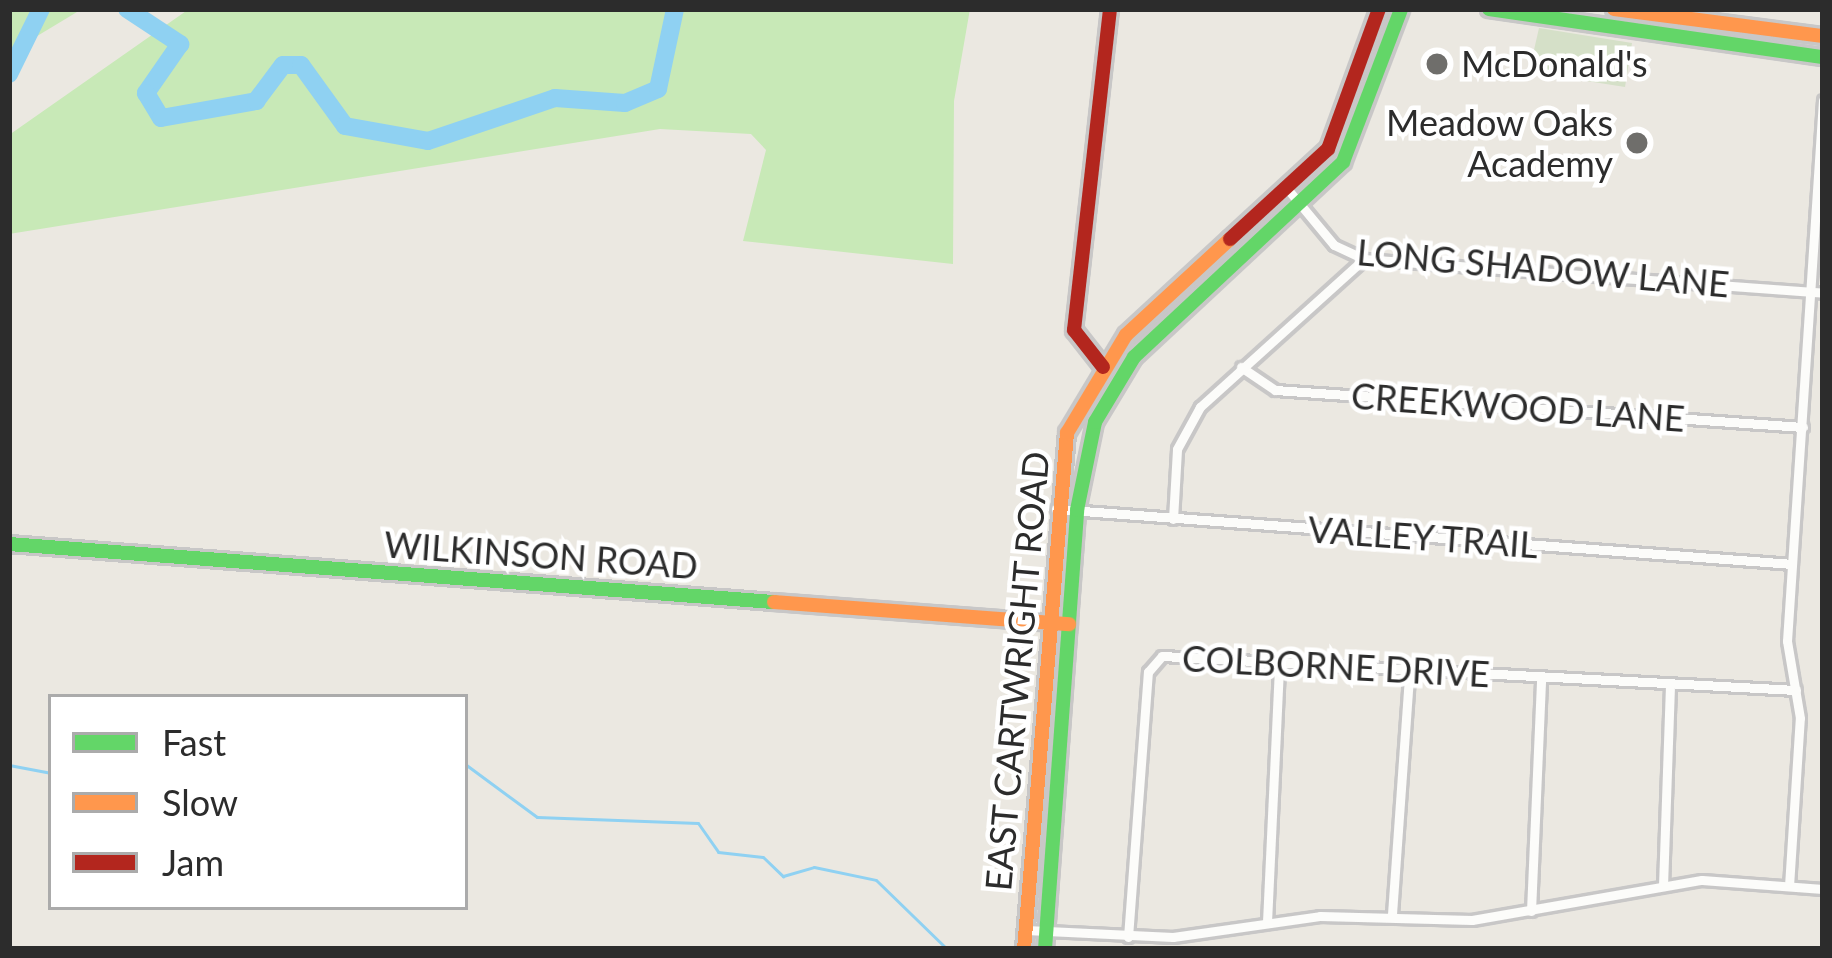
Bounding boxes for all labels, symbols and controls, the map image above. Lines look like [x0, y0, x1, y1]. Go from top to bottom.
place label: McDonald's [1461, 42, 1648, 86]
marker: McDonald's [1424, 51, 1450, 77]
place label: Meadow Oaks Academy [1385, 100, 1613, 185]
marker: Meadow Oaks Academy [1624, 130, 1650, 156]
street label: LONG SHADOW LANE [1355, 230, 1731, 306]
street label: CREEKWOOD LANE [1350, 374, 1686, 440]
street label: EAST CARTWRIGHT ROAD [976, 449, 1058, 893]
street label: VALLEY TRAIL [1305, 507, 1541, 567]
street label: WILKINSON ROAD [383, 522, 699, 588]
street label: COLBORNE DRIVE [1181, 636, 1491, 696]
legend [48, 694, 468, 910]
text: Fast [162, 720, 226, 764]
text: Slow [162, 780, 238, 824]
text: Jam [162, 840, 224, 884]

